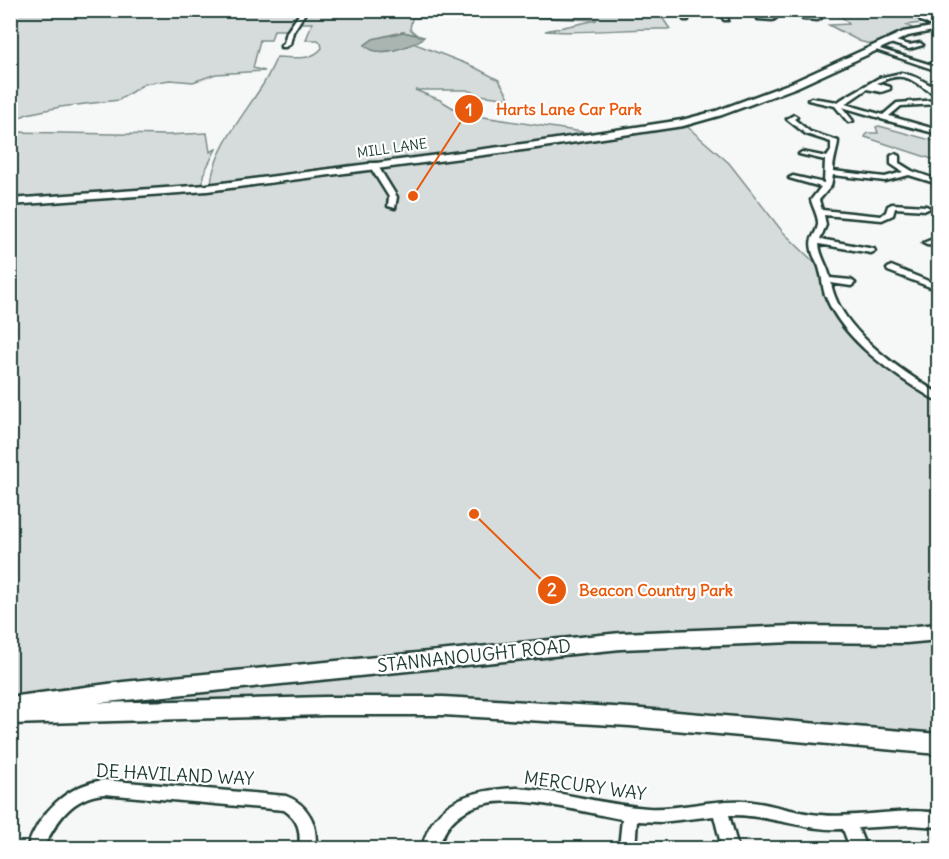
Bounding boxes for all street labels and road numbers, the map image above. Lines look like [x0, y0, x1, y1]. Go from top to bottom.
street label: MILL LANE [356, 134, 428, 162]
street label: STANNANOUGHT ROAD [376, 634, 572, 677]
street label: DE HAVILAND WAY [95, 759, 255, 790]
street label: MERCURY WAY [523, 766, 648, 805]

